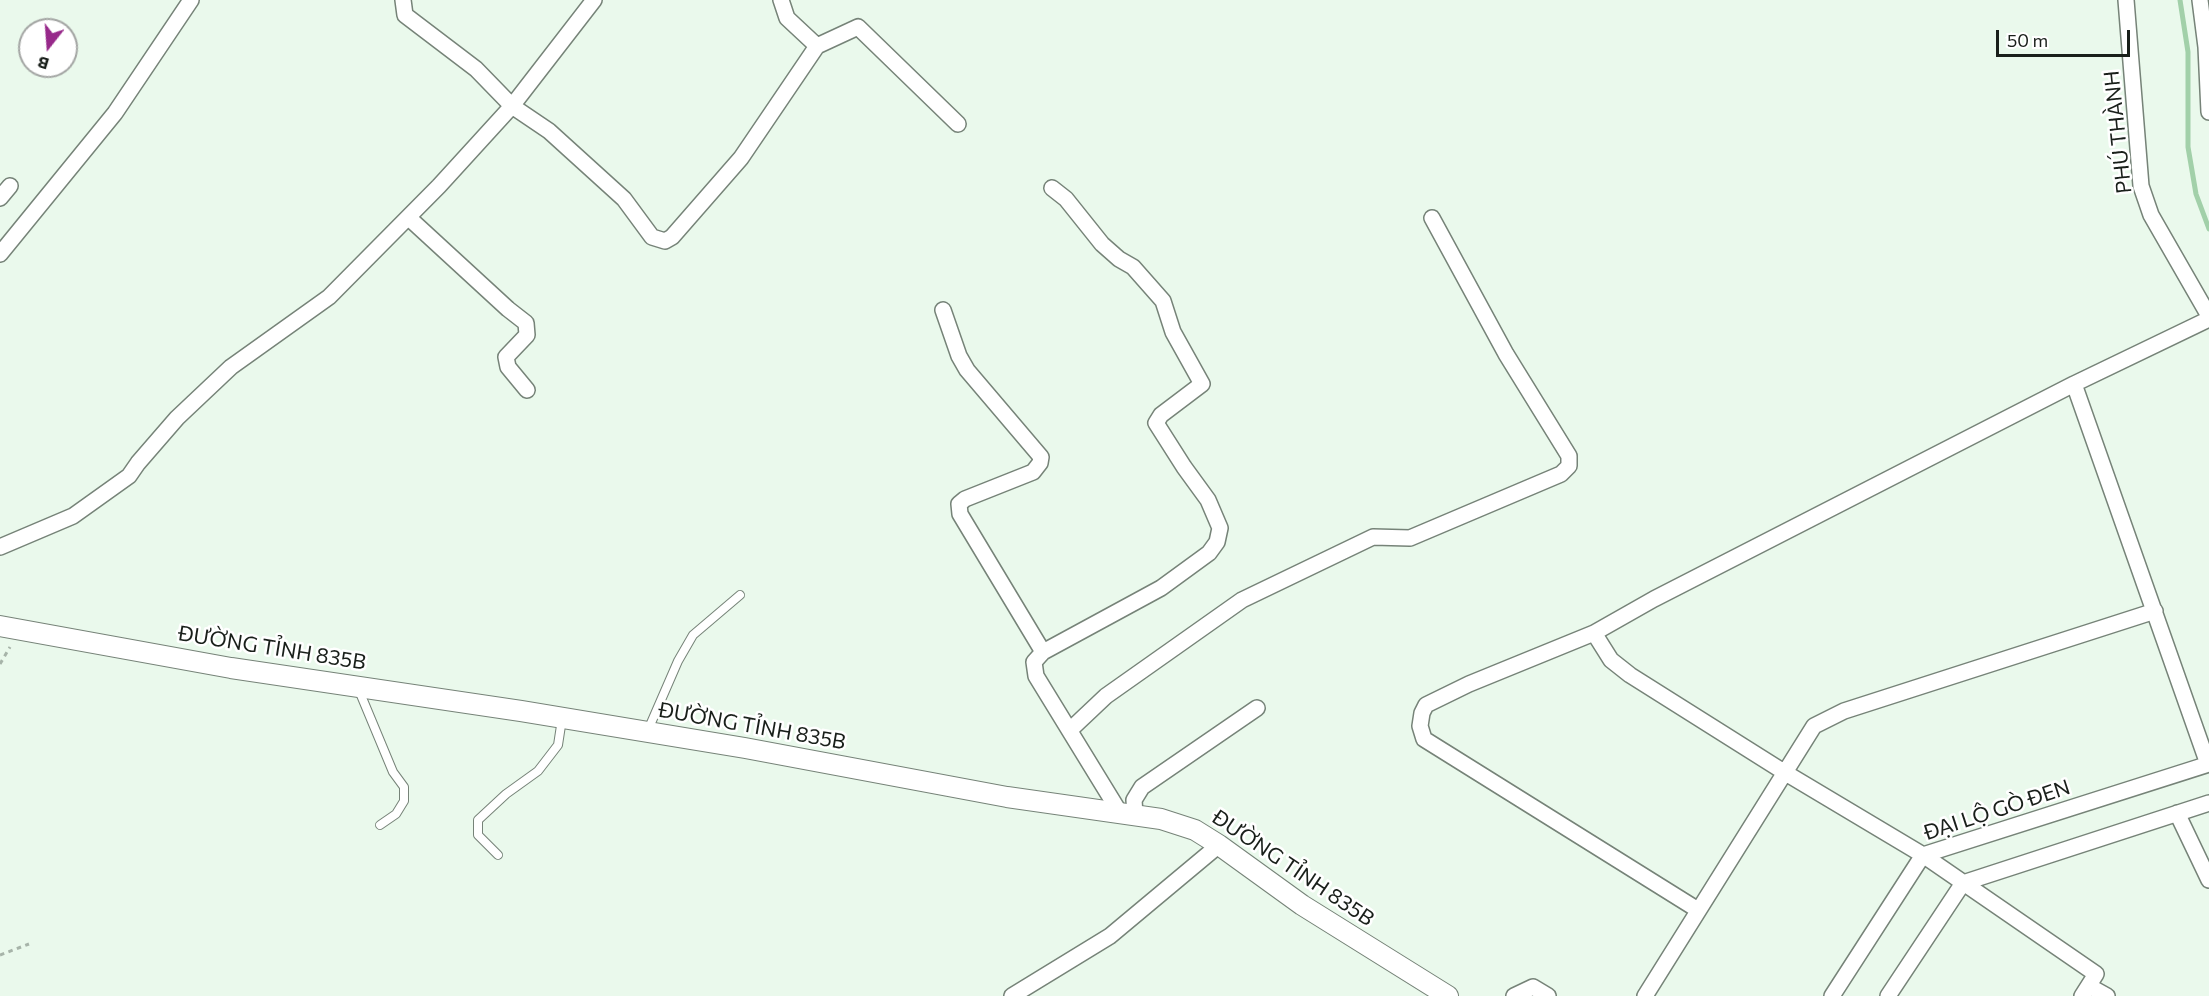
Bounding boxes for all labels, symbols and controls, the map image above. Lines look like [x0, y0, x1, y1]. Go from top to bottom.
north arrow [18, 18, 78, 78]
scale bar [1999, 18, 2132, 56]
text: 50 m [2007, 29, 2048, 51]
text: B [35, 53, 51, 74]
street label: PHÚ THÀNH [2099, 69, 2137, 195]
street label: ĐƯỜNG TỈNH 835B [176, 621, 368, 675]
street label: ĐƯỜNG TỈNH 835B [656, 697, 848, 755]
street label: ĐẠI LỘ GÒ ĐEN [1921, 774, 2073, 846]
street label: ĐƯỜNG TỈNH 835B [1207, 805, 1379, 931]

